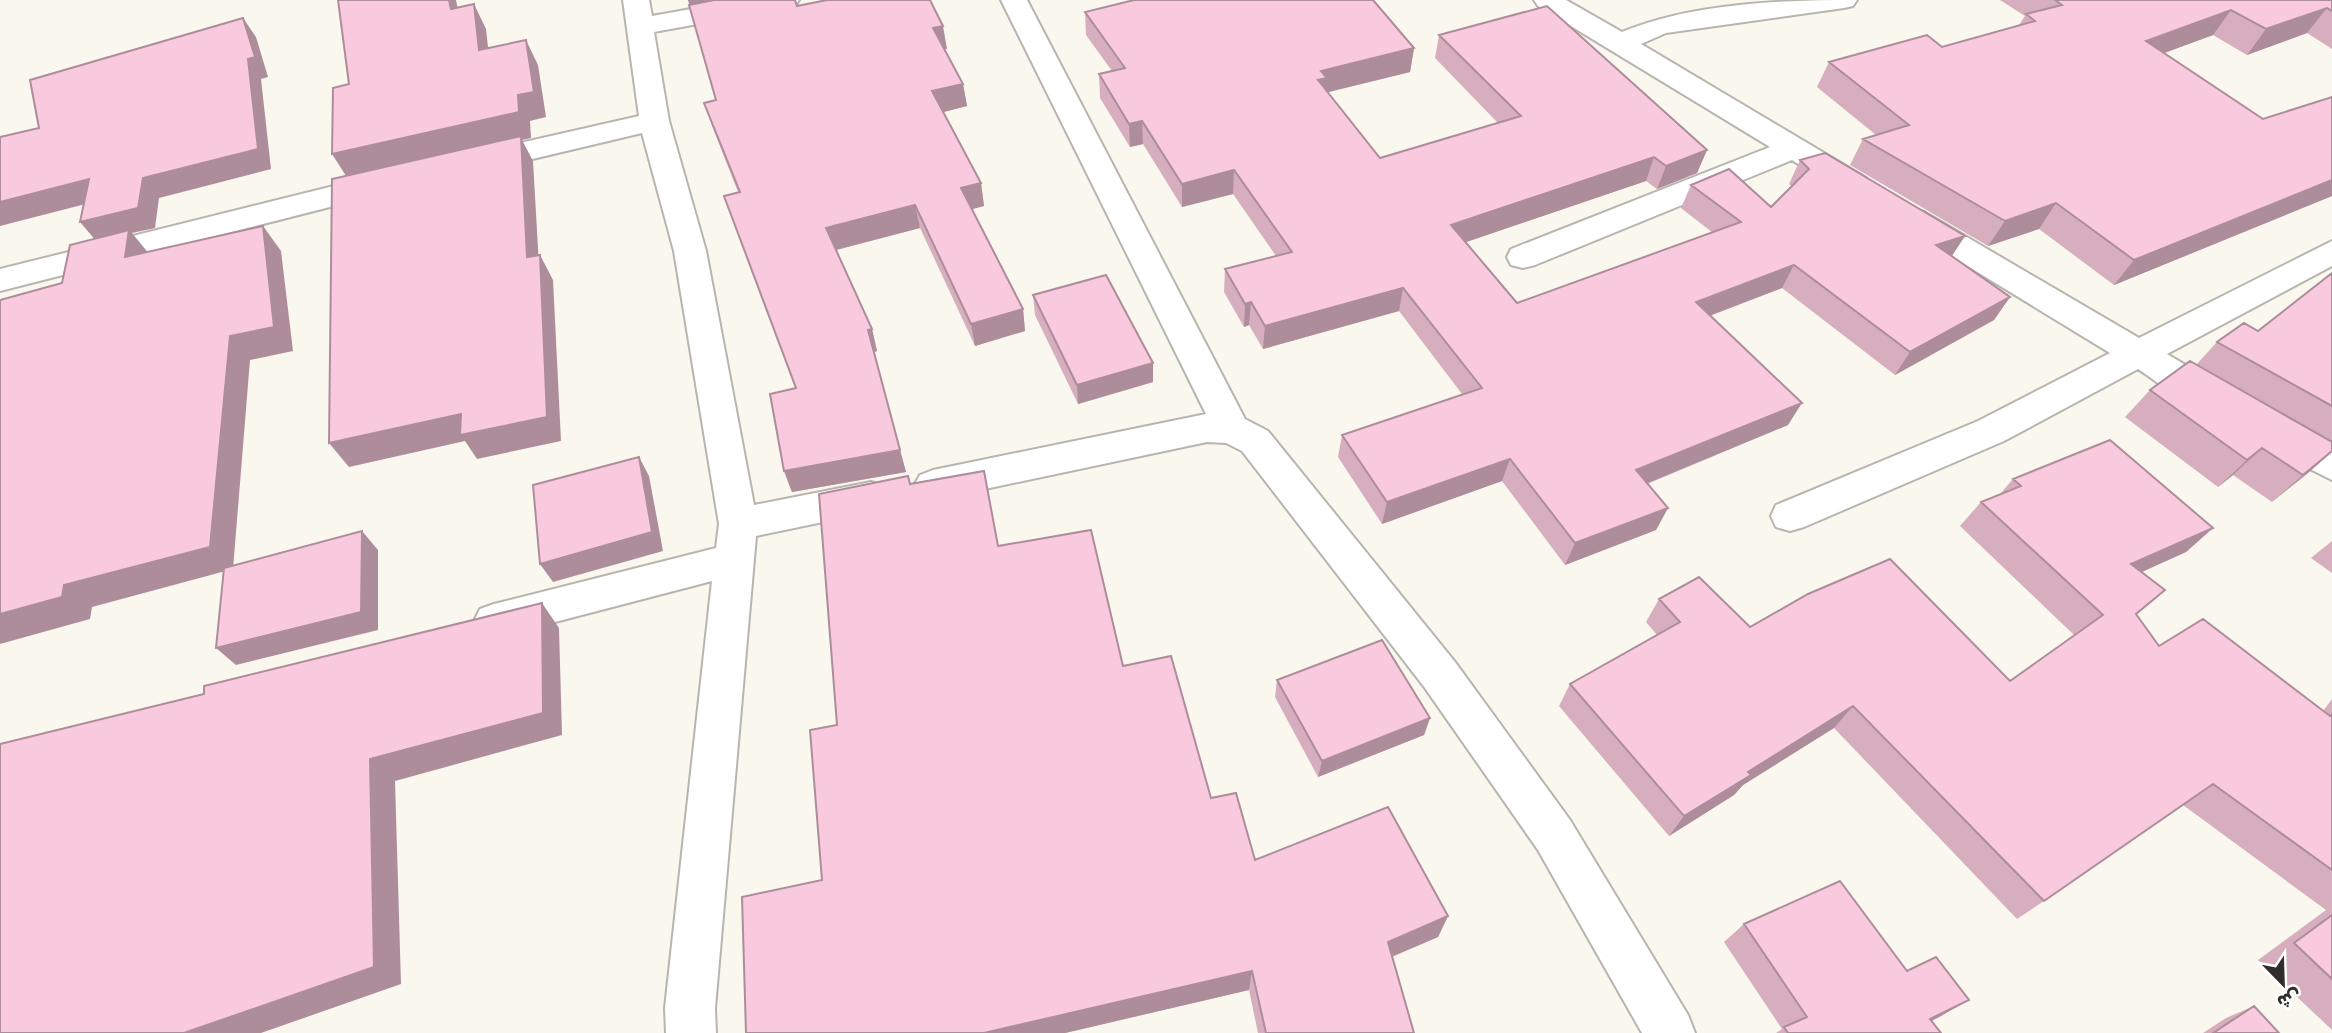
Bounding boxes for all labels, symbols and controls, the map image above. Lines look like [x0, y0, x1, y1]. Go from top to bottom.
north arrow [2248, 949, 2318, 1019]
text: ش [2274, 984, 2305, 1014]

